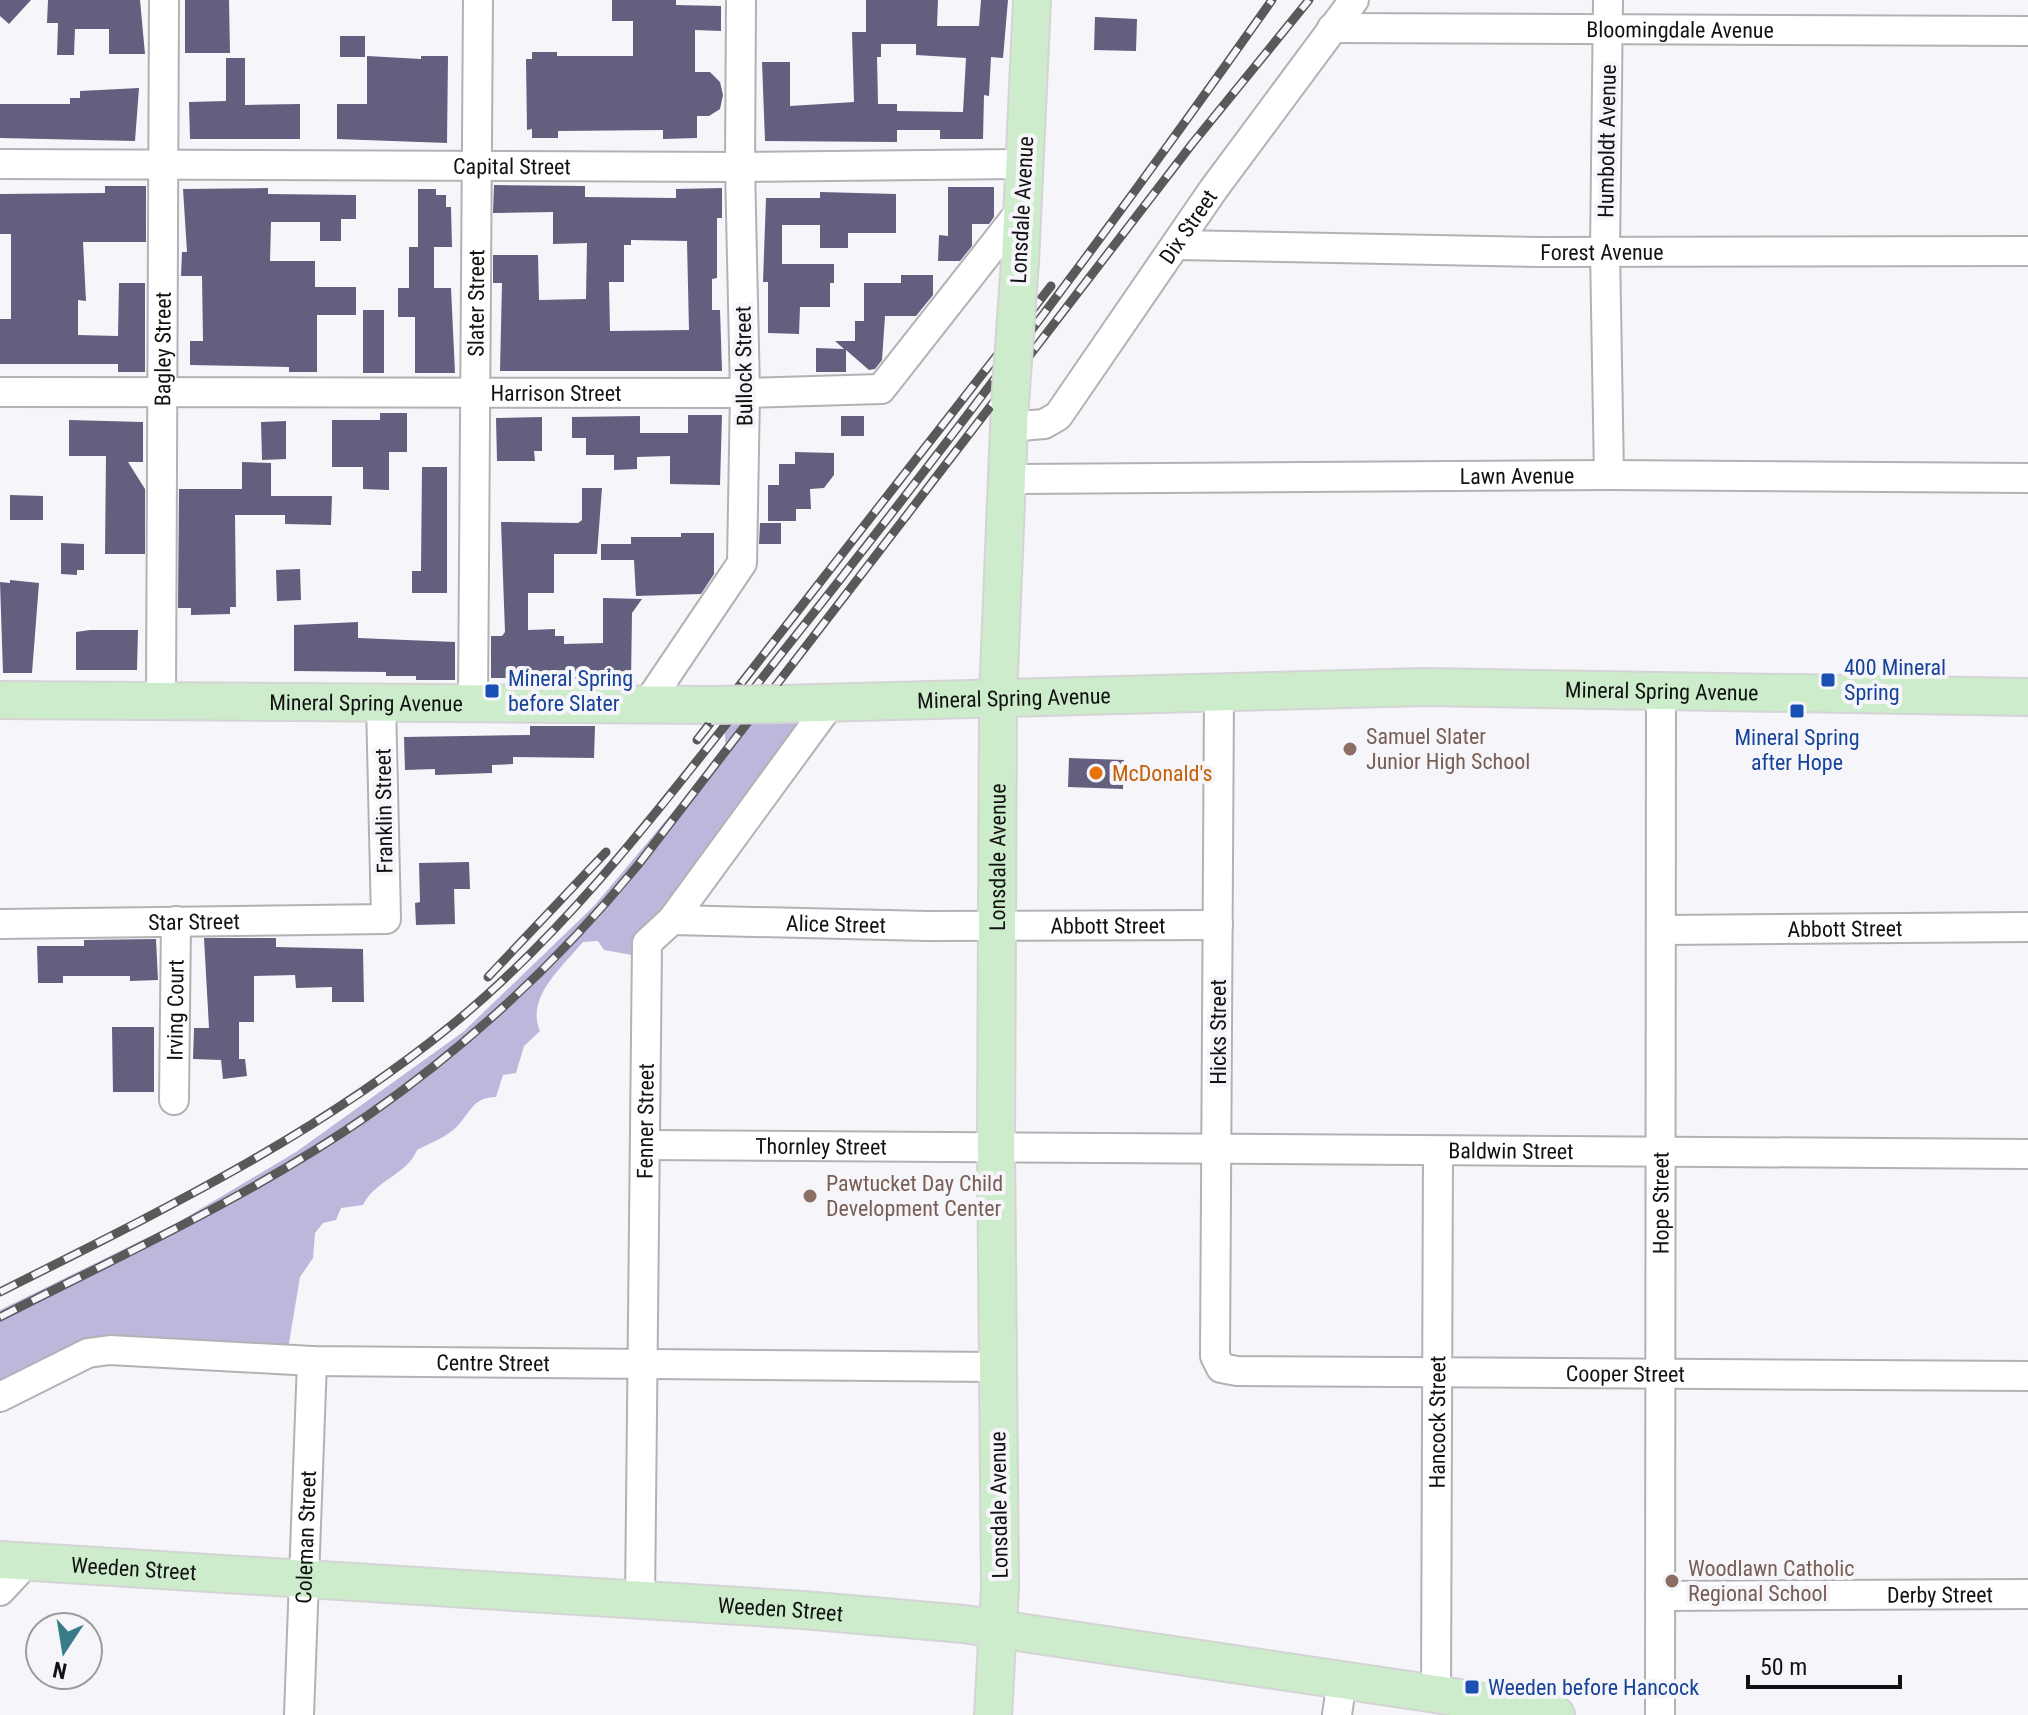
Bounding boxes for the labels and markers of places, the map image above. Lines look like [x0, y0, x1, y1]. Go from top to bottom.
place label: 400 Mineral Spring [1844, 655, 1946, 705]
place label: Mineral Spring before Slater [508, 666, 633, 716]
marker: 400 Mineral Spring [1819, 671, 1837, 689]
marker: Mineral Spring before Slater [483, 682, 501, 700]
marker: Mineral Spring after Hope [1788, 702, 1806, 720]
place label: Samuel Slater Junior High School [1366, 724, 1530, 774]
place label: Mineral Spring after Hope [1734, 725, 1860, 775]
marker: Samuel Slater Junior High School [1341, 740, 1359, 758]
place label: McDonald's [1112, 761, 1213, 786]
marker: McDonald's [1087, 764, 1105, 782]
place label: Pawtucket Day Child Development Center [826, 1171, 1003, 1221]
marker: Pawtucket Day Child Development Center [801, 1187, 819, 1205]
place label: Woodlawn Catholic Regional School [1688, 1556, 1854, 1606]
marker: Woodlawn Catholic Regional School [1663, 1572, 1681, 1590]
place label: Weeden before Hancock [1488, 1675, 1699, 1700]
marker: Weeden before Hancock [1463, 1678, 1481, 1696]

